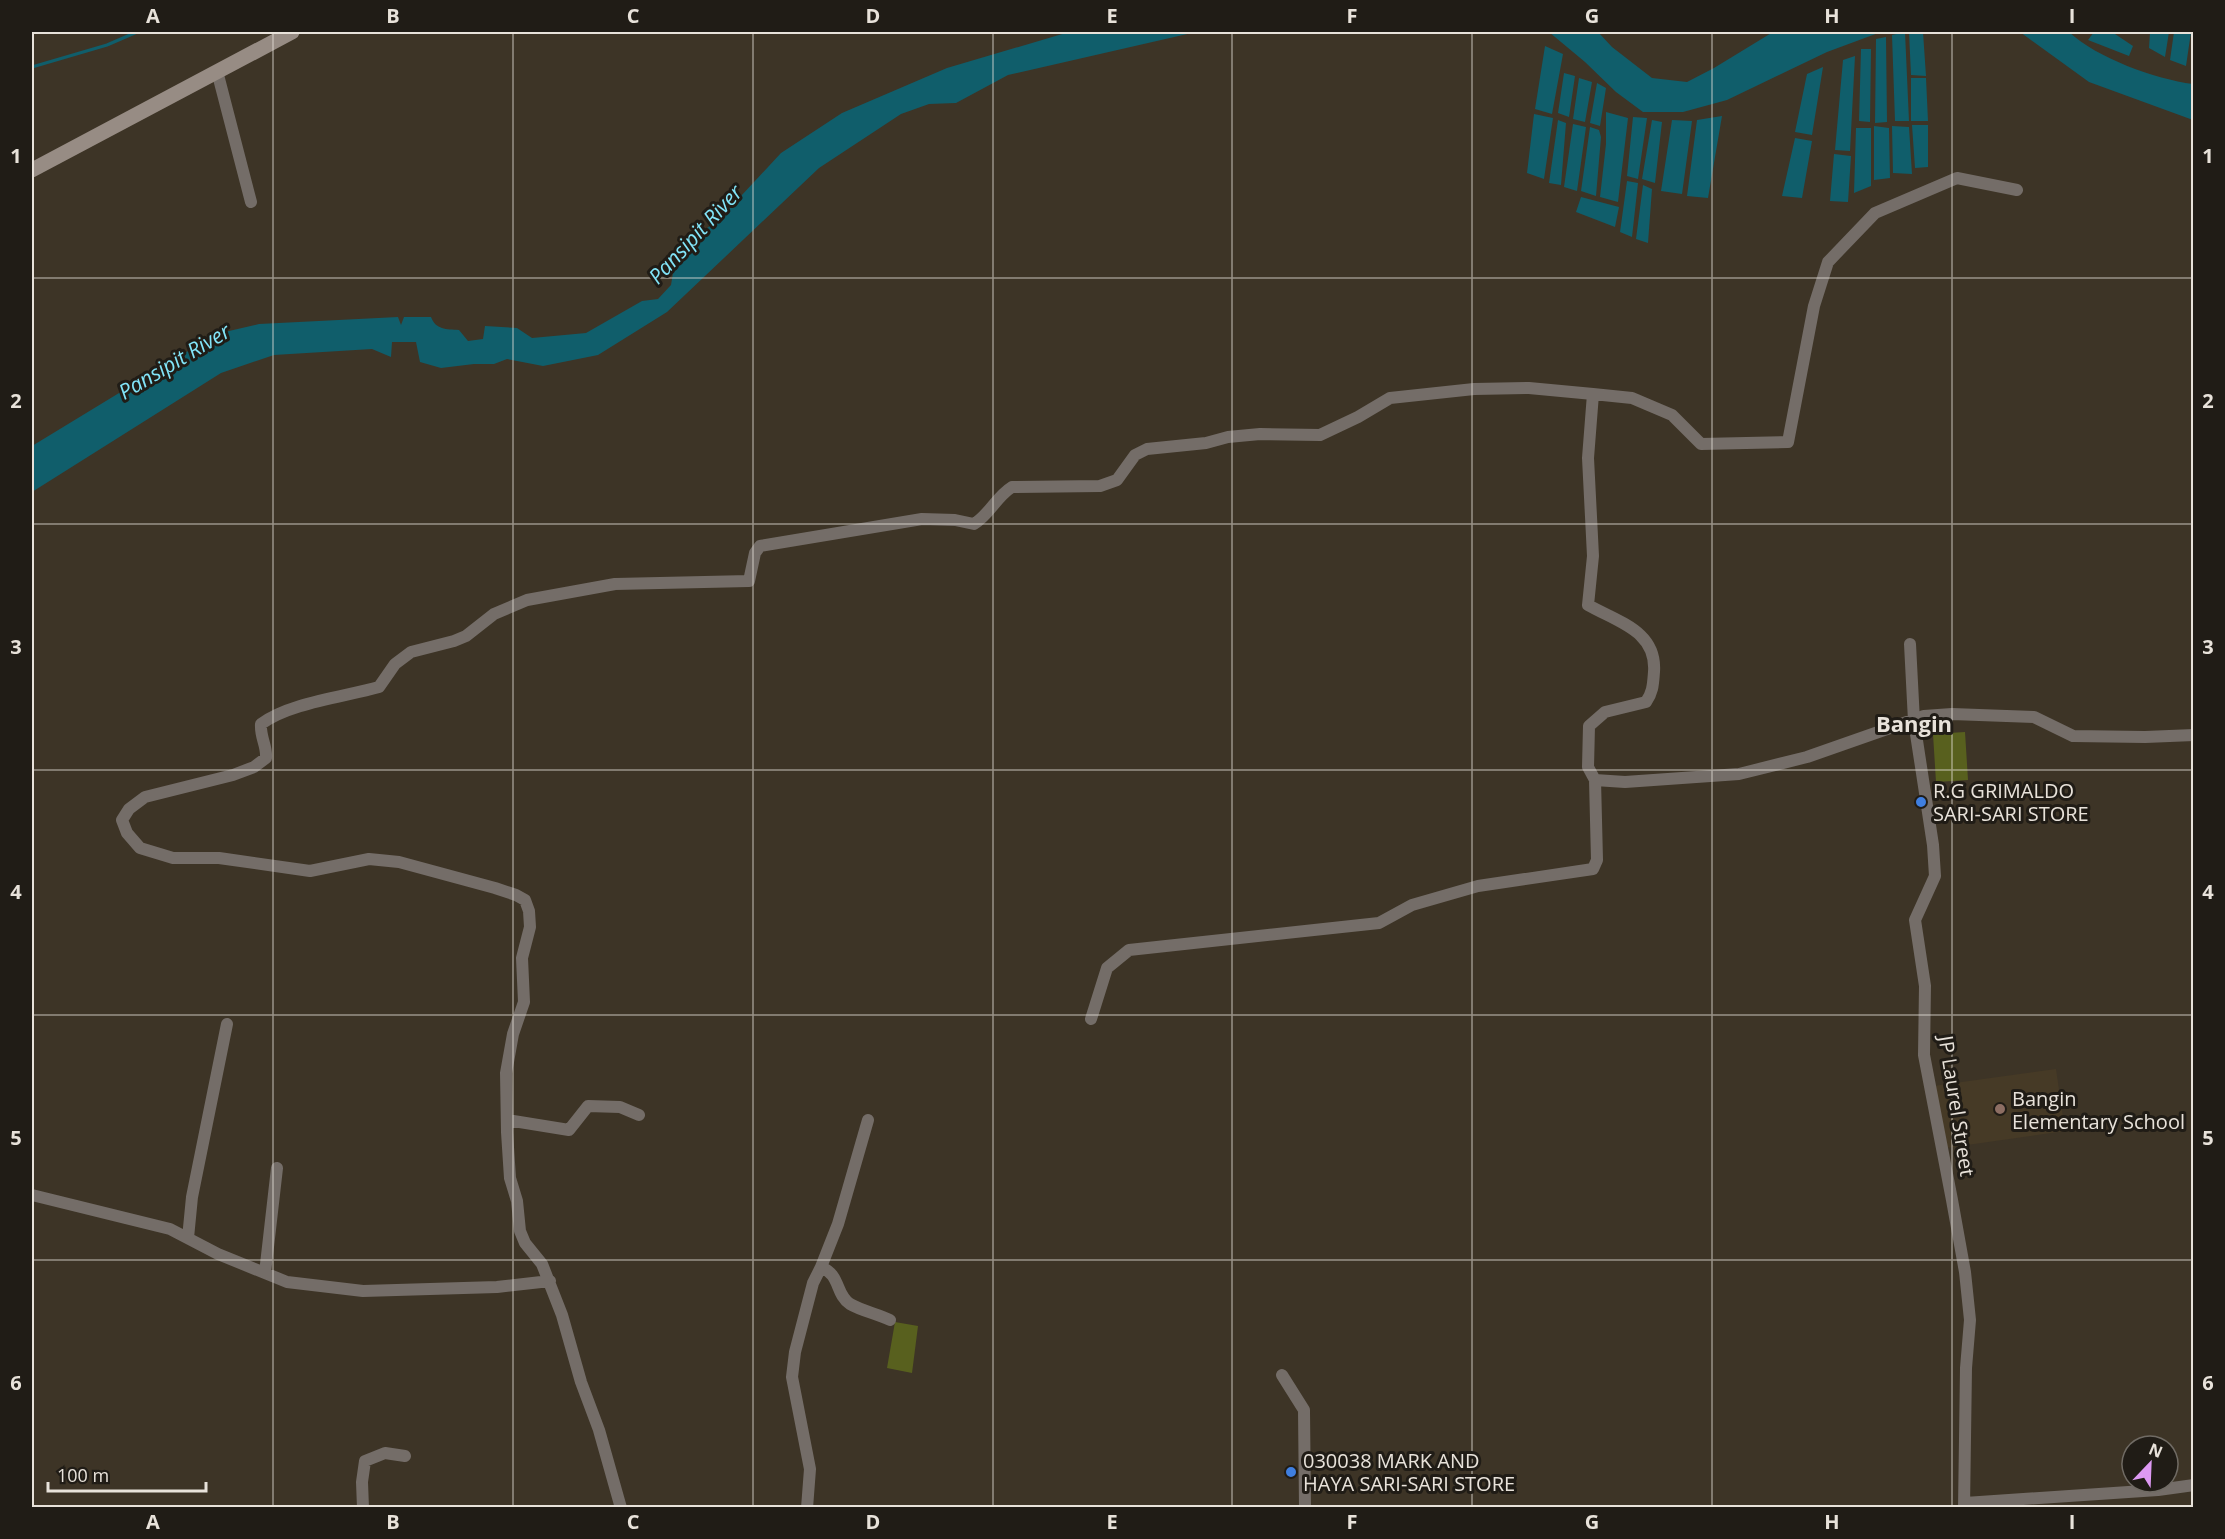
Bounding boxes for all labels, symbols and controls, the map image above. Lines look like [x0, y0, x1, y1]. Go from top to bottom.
text: A [146, 2, 160, 29]
text: B [386, 2, 400, 29]
text: C [627, 2, 640, 29]
text: D [866, 2, 880, 29]
text: E [1106, 2, 1118, 29]
text: F [1347, 2, 1357, 29]
text: G [1585, 2, 1599, 29]
text: H [1824, 2, 1840, 29]
text: I [2069, 2, 2075, 29]
text: 1 [10, 142, 22, 169]
text: 1 [2202, 142, 2214, 169]
water label: Pansipit River [642, 178, 749, 290]
water label: Pansipit River [113, 316, 236, 405]
text: 2 [10, 387, 22, 414]
text: 2 [2202, 387, 2214, 414]
text: 3 [10, 633, 22, 660]
text: 3 [2202, 633, 2214, 660]
district label: Bangin [1876, 708, 1952, 738]
place label: R.G GRIMALDO SARI-SARI STORE [1933, 777, 2089, 827]
marker: R.G GRIMALDO SARI-SARI STORE [1914, 795, 1928, 809]
text: 4 [10, 878, 22, 905]
text: 4 [2202, 878, 2214, 905]
street label: JP Laurel Street [1932, 1032, 1981, 1178]
place label: Bangin Elementary School [2012, 1085, 2185, 1135]
marker: Bangin Elementary School [1993, 1102, 2007, 1116]
text: 5 [10, 1124, 22, 1151]
text: 5 [2202, 1124, 2214, 1151]
text: 6 [10, 1369, 22, 1396]
text: 6 [2202, 1369, 2214, 1396]
north arrow [2120, 1434, 2180, 1494]
text: N [2146, 1438, 2166, 1463]
place label: 030038 MARK AND HAYA SARI-SARI STORE [1303, 1447, 1515, 1497]
scale bar [48, 1455, 206, 1493]
text: 100 m [57, 1463, 109, 1487]
marker: 030038 MARK AND HAYA SARI-SARI STORE [1284, 1465, 1298, 1479]
text: A [146, 1508, 160, 1535]
text: B [386, 1508, 400, 1535]
text: C [627, 1508, 640, 1535]
text: D [866, 1508, 880, 1535]
text: E [1106, 1508, 1118, 1535]
text: F [1347, 1508, 1357, 1535]
text: G [1585, 1508, 1599, 1535]
text: H [1824, 1508, 1840, 1535]
text: I [2069, 1508, 2075, 1535]

